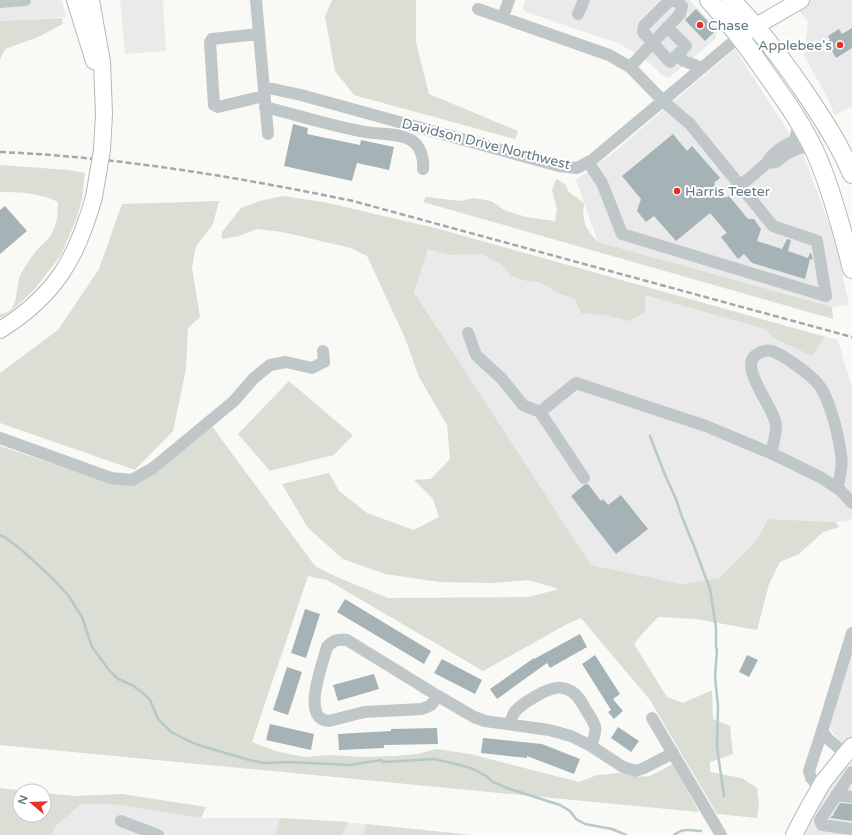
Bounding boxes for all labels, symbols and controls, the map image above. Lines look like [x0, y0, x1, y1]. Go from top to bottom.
place label: Chase [708, 17, 749, 34]
marker: Chase [695, 20, 705, 30]
place label: Applebee's [758, 37, 832, 54]
marker: Applebee's [835, 40, 845, 50]
street label: Davidson Drive Northwest [400, 115, 573, 173]
place label: Harris Teeter [685, 183, 771, 200]
marker: Harris Teeter [672, 186, 682, 196]
north arrow [12, 783, 52, 823]
text: N [15, 794, 31, 806]

